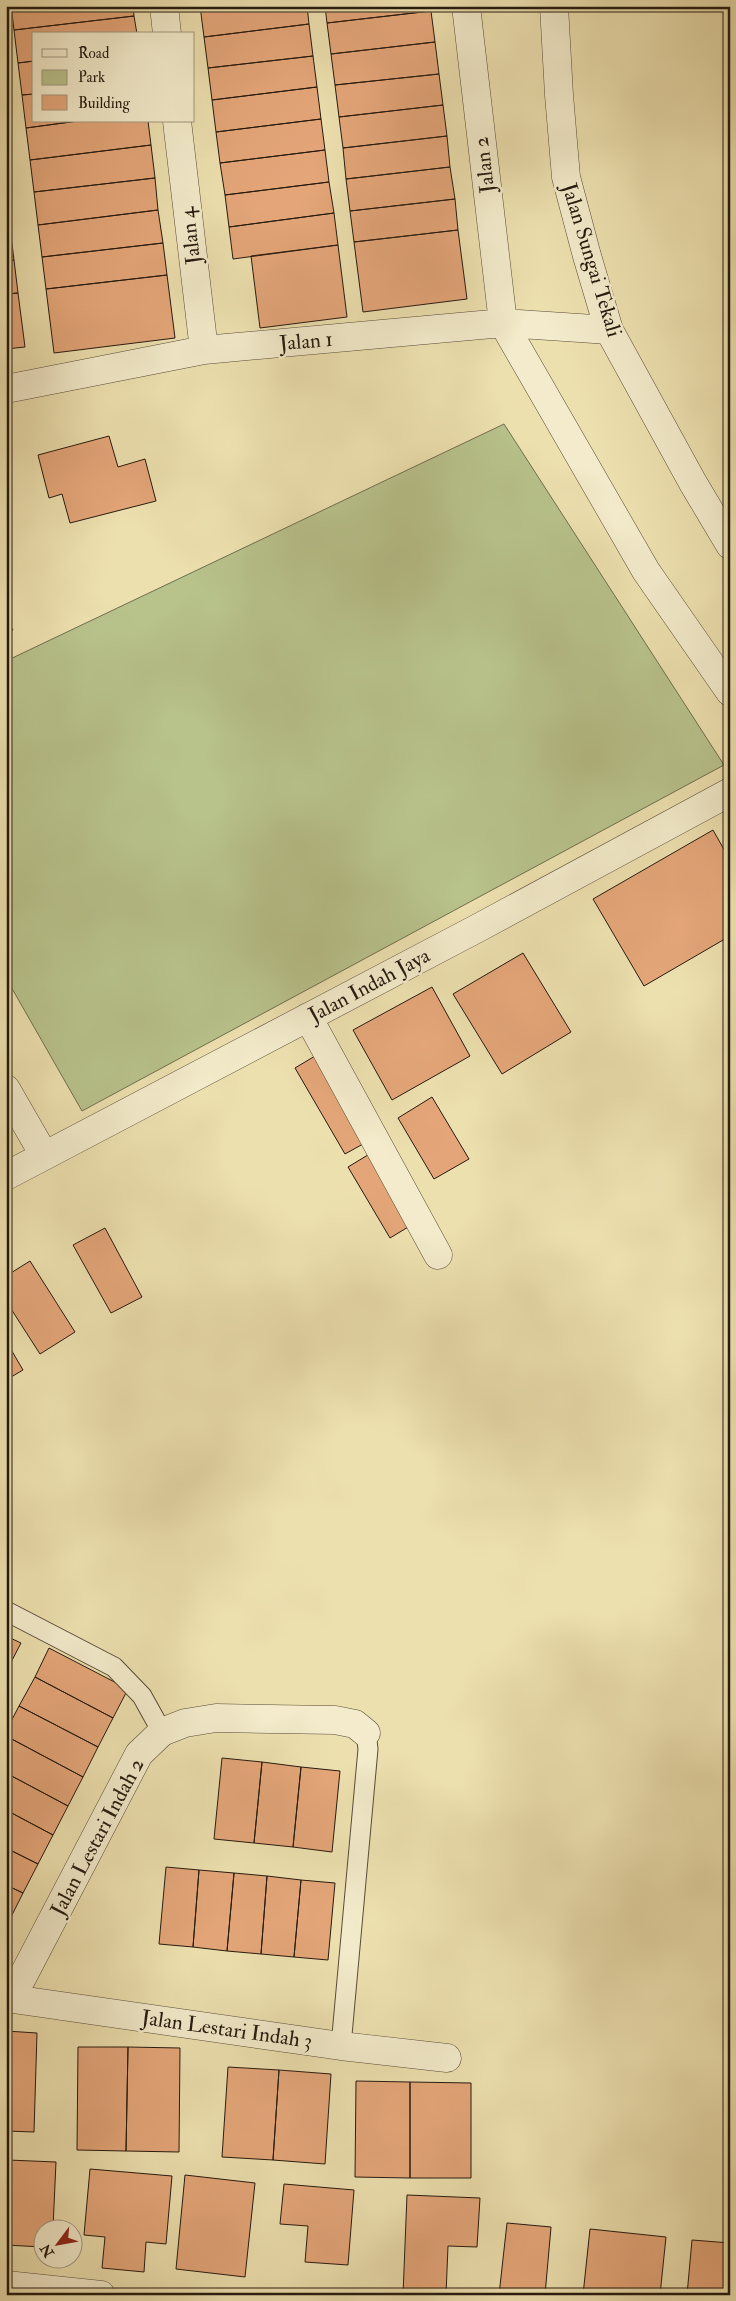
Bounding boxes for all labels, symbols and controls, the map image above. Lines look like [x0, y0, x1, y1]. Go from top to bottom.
legend [32, 32, 195, 122]
text: Road [78, 44, 110, 63]
text: Park [78, 68, 105, 87]
text: Building [78, 94, 130, 113]
street label: Jalan 2 [468, 135, 501, 196]
street label: Jalan Sungai Tekali [555, 179, 628, 341]
street label: Jalan 4 [173, 204, 208, 267]
street label: Jalan 1 [277, 326, 334, 357]
street label: Jalan Indah Jaya [303, 942, 435, 1029]
street label: Jalan Lestari Indah 2 [44, 1754, 150, 1922]
street label: Jalan Lestari Indah 3 [139, 2004, 314, 2055]
north arrow [32, 2218, 82, 2268]
text: N [37, 2240, 58, 2261]

